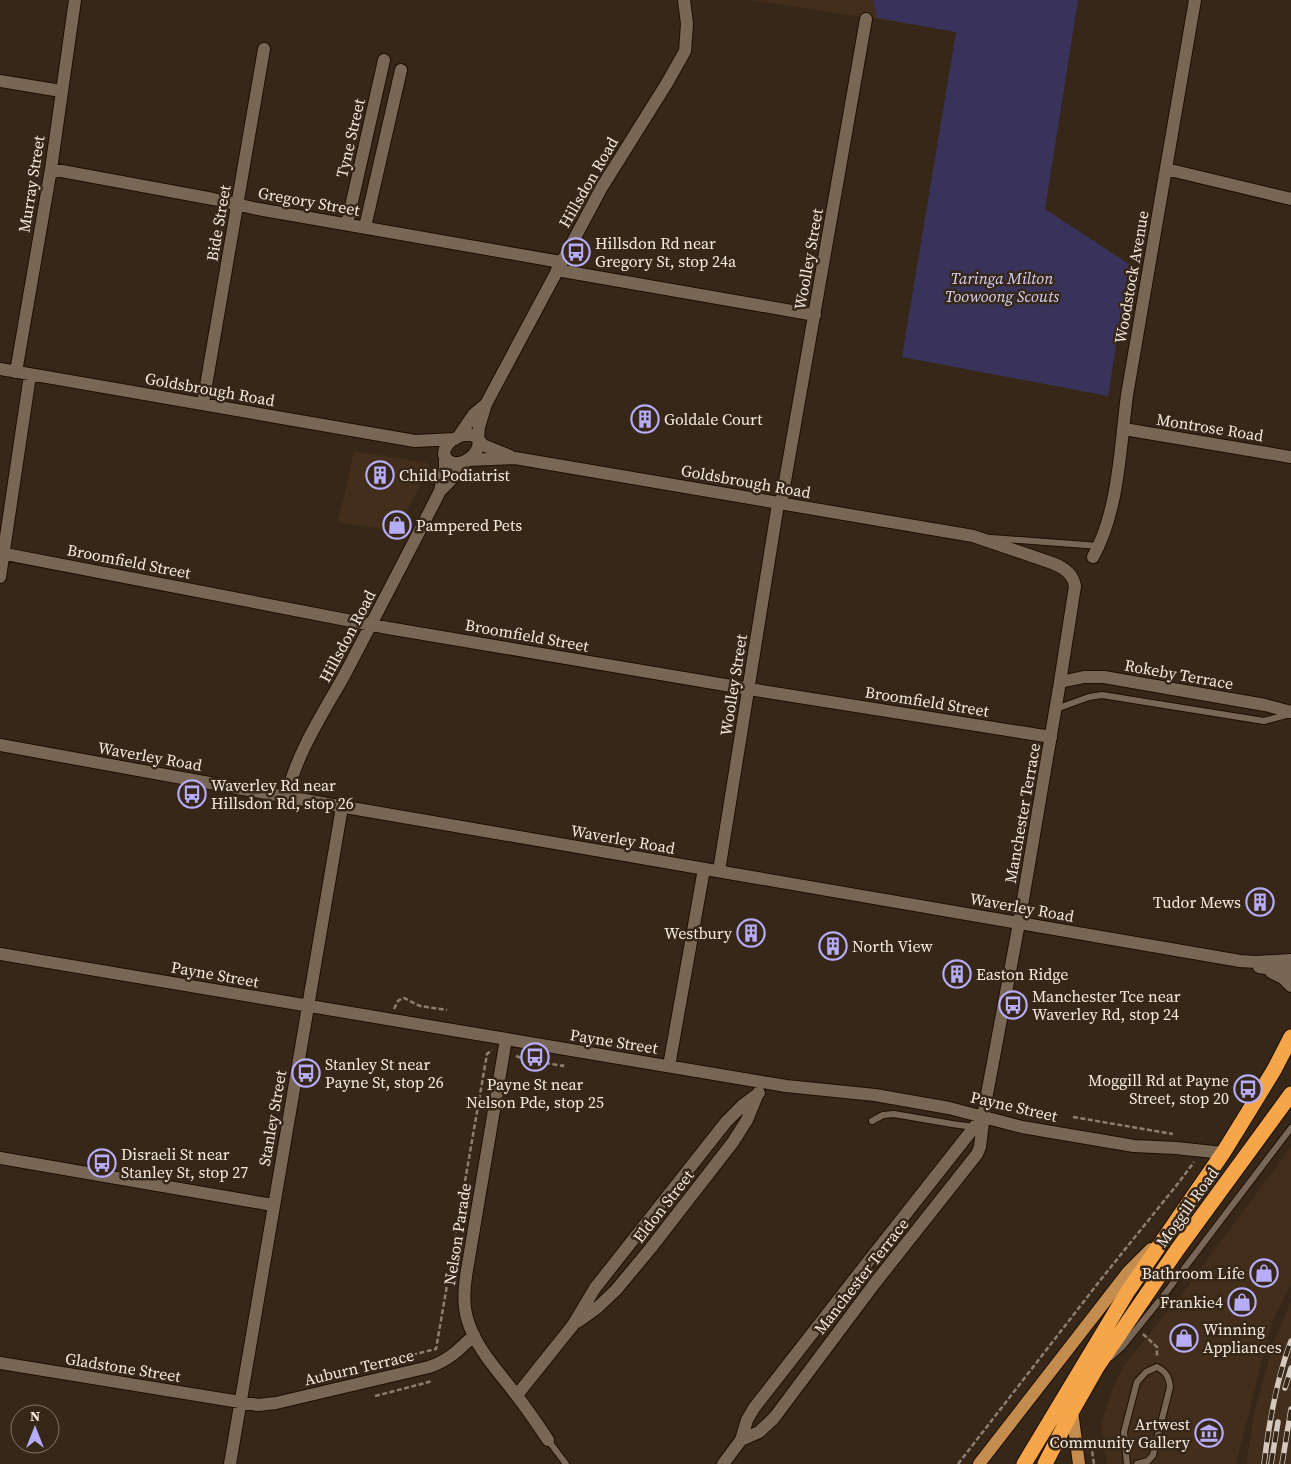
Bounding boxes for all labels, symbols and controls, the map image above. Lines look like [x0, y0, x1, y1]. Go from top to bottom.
street label: Tyne Street [330, 96, 370, 180]
street label: Murray Street [12, 133, 50, 234]
street label: Hillsdon Road [553, 133, 623, 231]
street label: Gregory Street [256, 181, 362, 221]
street label: Bide Street [200, 182, 236, 263]
street label: Woolley Street [788, 206, 828, 311]
street label: Woodstock Avenue [1108, 209, 1154, 345]
place label: Hillsdon Rd near Gregory St, stop 24a [595, 232, 737, 272]
bus stop icon: Hillsdon Rd near Gregory St, stop 24a [561, 237, 591, 267]
park label: Taringa Milton Toowoong Scouts [945, 267, 1059, 307]
street label: Goldsbrough Road [143, 367, 277, 411]
building icon: Goldale Court [630, 404, 660, 434]
place label: Goldale Court [664, 408, 763, 430]
street label: Montrose Road [1155, 408, 1265, 446]
street label: Goldsbrough Road [679, 459, 813, 503]
building icon: Child Podiatrist [365, 460, 395, 490]
place label: Child Podiatrist [399, 464, 511, 486]
shop icon: Pampered Pets [382, 510, 412, 540]
place label: Pampered Pets [416, 514, 522, 536]
street label: Broomfield Street [65, 538, 193, 584]
street label: Hillsdon Road [313, 586, 381, 686]
street label: Broomfield Street [463, 613, 591, 657]
street label: Woolley Street [714, 632, 752, 737]
street label: Rokeby Terrace [1123, 654, 1235, 694]
street label: Broomfield Street [863, 680, 991, 722]
street label: Waverley Road [96, 736, 204, 776]
street label: Manchester Terrace [999, 741, 1045, 885]
place label: Waverley Rd near Hillsdon Rd, stop 26 [211, 774, 354, 814]
bus stop icon: Waverley Rd near Hillsdon Rd, stop 26 [177, 779, 207, 809]
street label: Waverley Road [569, 819, 677, 859]
street label: Waverley Road [968, 887, 1076, 927]
building icon: Tudor Mews [1245, 887, 1275, 917]
place label: Tudor Mews [1153, 891, 1241, 913]
building icon: Westbury [736, 918, 766, 948]
place label: Westbury [664, 922, 733, 944]
building icon: North View [818, 931, 848, 961]
place label: North View [852, 935, 934, 957]
street label: Payne Street [169, 955, 261, 993]
building icon: Easton Ridge [942, 959, 972, 989]
place label: Easton Ridge [976, 963, 1069, 985]
place label: Manchester Tce near Waverley Rd, stop 24 [1032, 985, 1181, 1025]
bus stop icon: Manchester Tce near Waverley Rd, stop 24 [998, 990, 1028, 1020]
street label: Payne Street [569, 1023, 660, 1059]
bus stop icon: Payne St near Nelson Pde, stop 25 [520, 1042, 550, 1072]
place label: Stanley St near Payne St, stop 26 [325, 1053, 444, 1093]
bus stop icon: Stanley St near Payne St, stop 26 [291, 1058, 321, 1088]
street label: Stanley Street [253, 1068, 291, 1168]
place label: Moggill Rd at Payne Street, stop 20 [1088, 1069, 1229, 1109]
place label: Payne St near Nelson Pde, stop 25 [466, 1073, 604, 1113]
bus stop icon: Moggill Rd at Payne Street, stop 20 [1233, 1074, 1263, 1104]
street label: Payne Street [968, 1085, 1060, 1127]
place label: Disraeli St near Stanley St, stop 27 [121, 1143, 248, 1183]
bus stop icon: Disraeli St near Stanley St, stop 27 [87, 1148, 117, 1178]
street label: Moggill Road [1151, 1163, 1223, 1251]
street label: Eldon Street [628, 1164, 699, 1247]
street label: Nelson Parade [438, 1181, 476, 1287]
street label: Manchester Terrace [809, 1213, 913, 1339]
shop icon: Bathroom Life [1249, 1258, 1279, 1288]
place label: Bathroom Life [1142, 1262, 1245, 1284]
shop icon: Frankie4 [1227, 1287, 1257, 1317]
place label: Frankie4 [1160, 1291, 1223, 1313]
place label: Winning Appliances [1203, 1318, 1282, 1358]
shop icon: Winning Appliances [1169, 1323, 1199, 1353]
street label: Auburn Terrace [302, 1344, 416, 1390]
street label: Gladstone Street [64, 1347, 183, 1387]
north arrow [10, 1404, 60, 1454]
text: N [30, 1406, 40, 1426]
place label: Artwest Community Gallery [1050, 1413, 1191, 1453]
museum icon: Artwest Community Gallery [1194, 1418, 1224, 1448]

